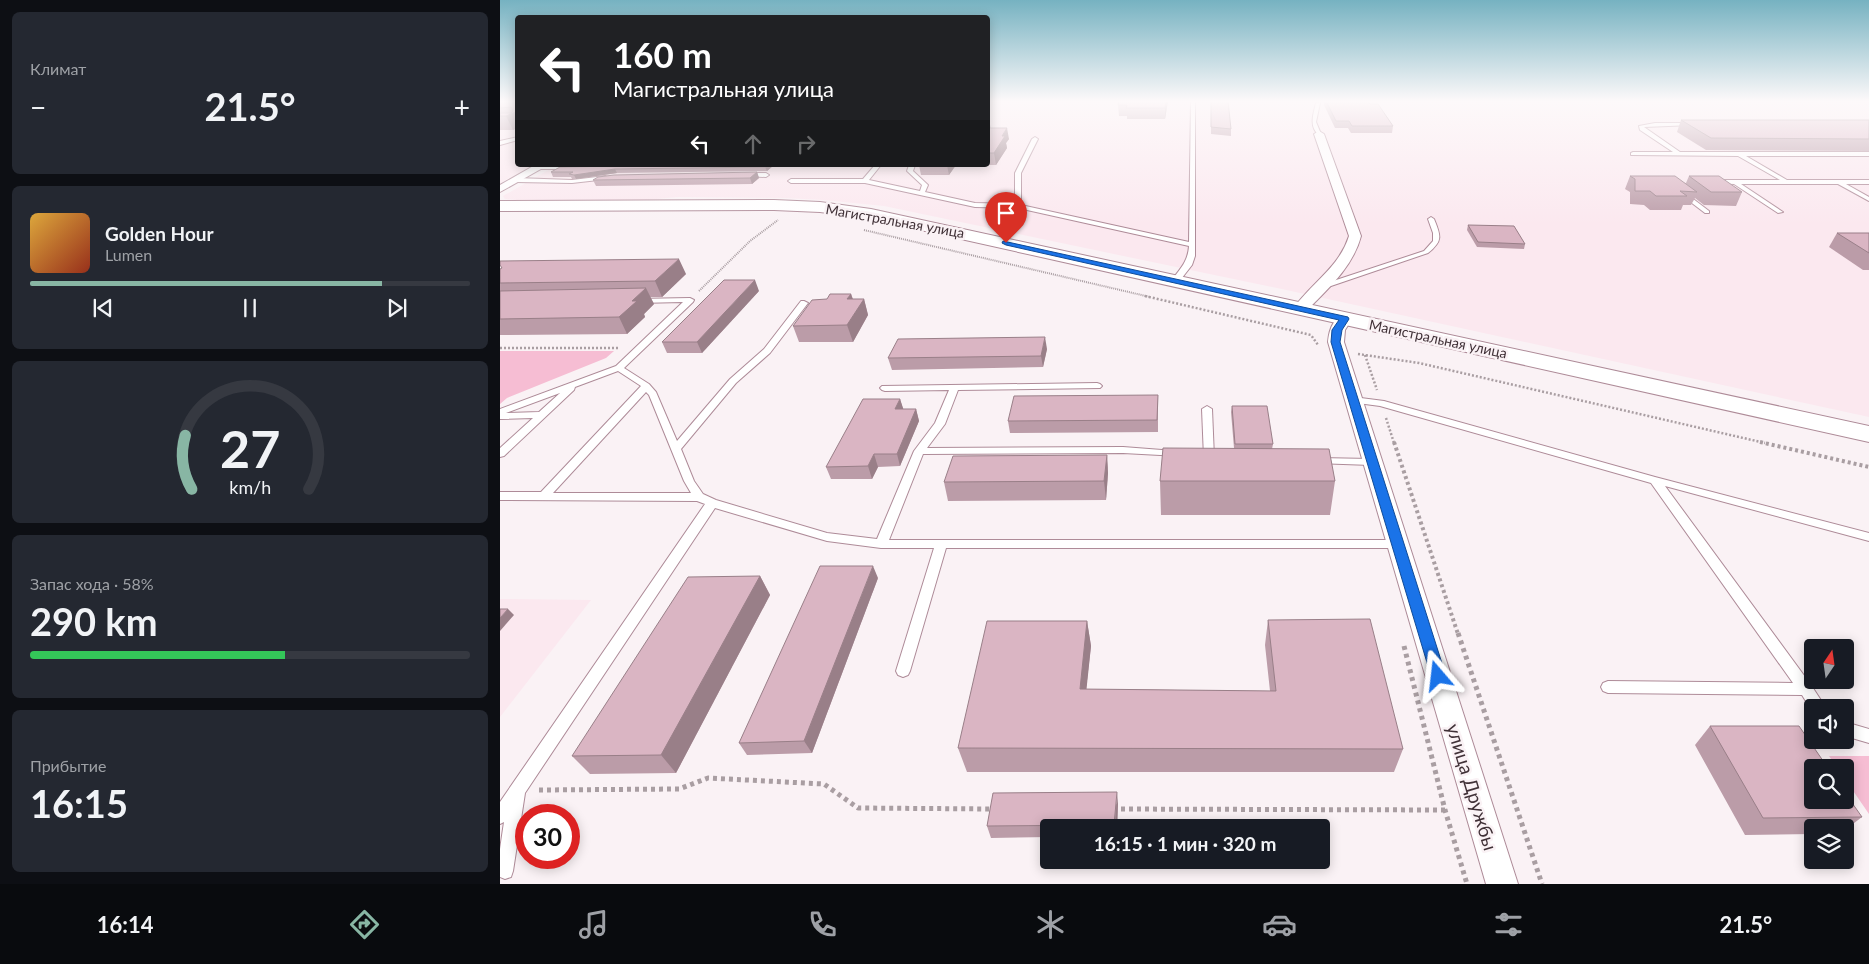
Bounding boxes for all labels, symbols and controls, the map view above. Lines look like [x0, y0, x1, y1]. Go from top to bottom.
text: 160 m [613, 33, 712, 75]
icon: left [530, 35, 595, 100]
text: Климат [30, 59, 86, 78]
text: Магистральная улица [613, 75, 834, 102]
text: 21.5° [205, 83, 295, 129]
text: − [30, 90, 46, 124]
text: + [454, 90, 470, 124]
icon: left [686, 130, 714, 158]
icon: ahead [739, 130, 767, 158]
icon: right [792, 130, 820, 158]
pin [985, 192, 1027, 243]
icon: arrive [992, 199, 1020, 227]
street label: Магистральная улица [824, 200, 966, 241]
text: Golden Hour [105, 222, 214, 245]
text: Lumen [105, 245, 152, 264]
icon: previous [89, 294, 117, 322]
icon: pause [236, 294, 264, 322]
icon: next [383, 294, 411, 322]
street label: Магистральная улица [1368, 316, 1509, 361]
text: 27 [220, 417, 280, 479]
text: km/h [229, 476, 271, 498]
text: Запас хода · 58% [30, 574, 154, 593]
text: 290 km [30, 598, 158, 644]
north arrow [1804, 639, 1854, 689]
map controls [1804, 639, 1854, 869]
position arrow [1411, 649, 1463, 701]
button: sound [1804, 699, 1854, 749]
street label: улица Дружбы [1442, 721, 1503, 853]
text: Прибытие [30, 756, 106, 775]
button: search [1804, 759, 1854, 809]
text: 16:15 [30, 780, 128, 826]
speed limit sign: 30 [515, 804, 580, 869]
button: layers [1804, 819, 1854, 869]
text: 16:15 · 1 мин · 320 m [1094, 832, 1276, 855]
icon: directions [347, 907, 382, 942]
icon: music [576, 907, 611, 942]
icon: phone [805, 907, 840, 942]
icon: climate [1033, 907, 1068, 942]
icon: car [1262, 907, 1297, 942]
icon: filters [1491, 907, 1526, 942]
text: 16:14 [97, 911, 154, 938]
text: 21.5° [1719, 911, 1772, 938]

